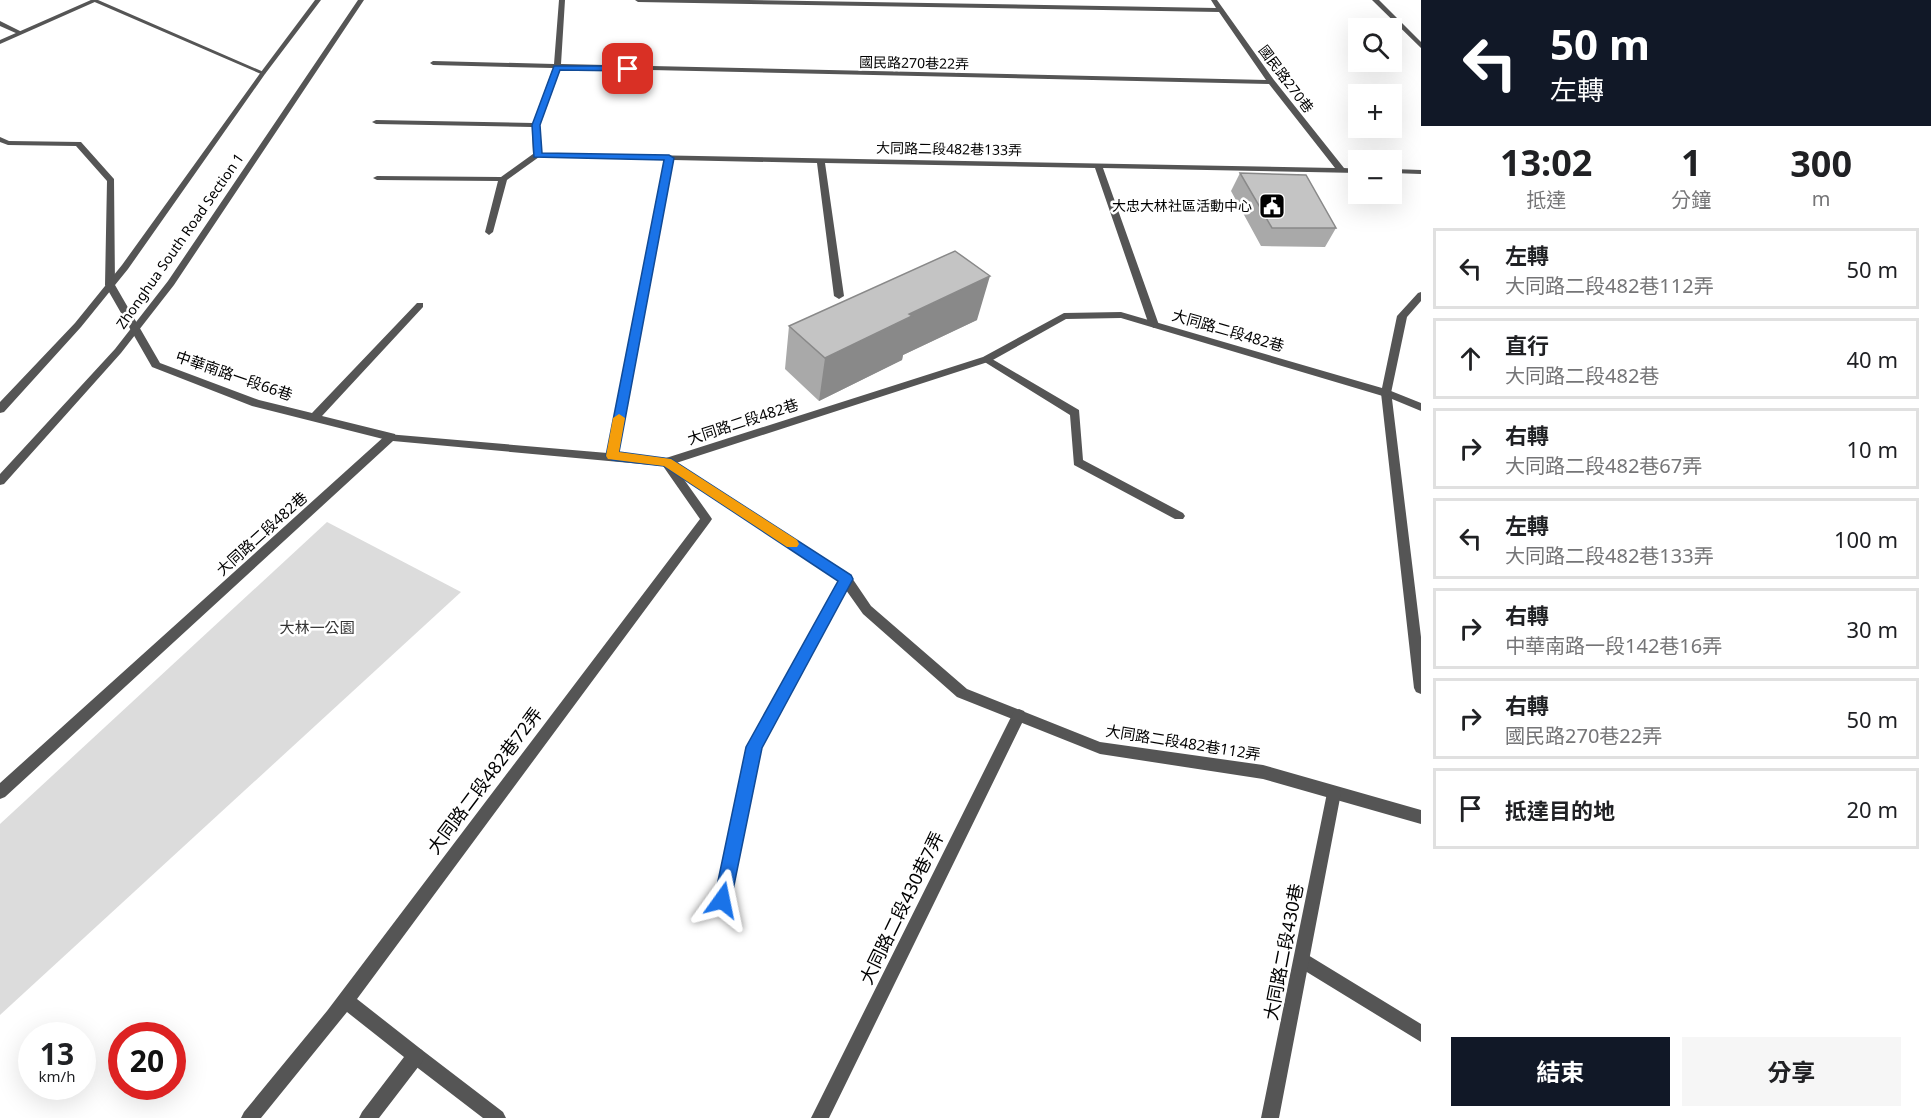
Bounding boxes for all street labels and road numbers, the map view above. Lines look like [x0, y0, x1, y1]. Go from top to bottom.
street label: 國民路270巷 [1255, 41, 1318, 116]
street label: 國民路270巷22弄 [859, 52, 969, 73]
street label: 大同路二段482巷133弄 [876, 138, 1022, 159]
street label: Zhonghua South Road Section 1 [111, 149, 248, 332]
street label: 大同路二段482巷 [1170, 304, 1287, 356]
street label: 中華南路一段66巷 [173, 346, 295, 404]
street label: 大同路二段482巷 [685, 394, 801, 448]
street label: 大同路二段482巷 [212, 487, 311, 579]
street label: 大同路二段482巷72弄 [421, 702, 547, 858]
street label: 大同路二段482巷112弄 [1104, 720, 1262, 764]
street label: 大同路二段430巷7弄 [854, 827, 949, 988]
street label: 大同路二段430巷 [1258, 881, 1308, 1022]

